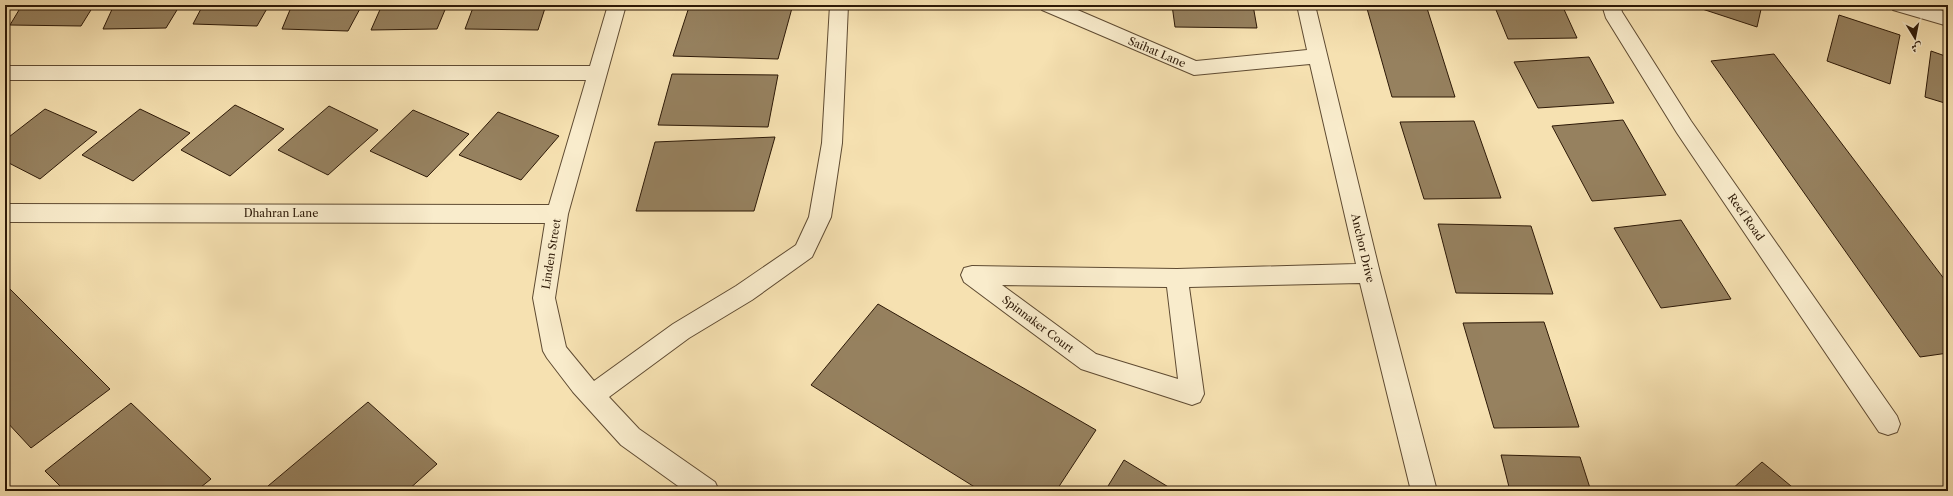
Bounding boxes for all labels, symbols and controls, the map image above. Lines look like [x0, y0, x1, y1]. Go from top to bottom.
north arrow [1895, 18, 1935, 58]
street label: Saihat Lane [1126, 34, 1188, 70]
text: ش [1910, 40, 1923, 56]
street label: Reef Road [1725, 191, 1768, 244]
street label: Dhahran Lane [244, 206, 318, 220]
street label: Anchor Drive [1348, 211, 1378, 284]
street label: Linden Street [539, 218, 564, 290]
street label: Spinnaker Court [999, 292, 1077, 356]

